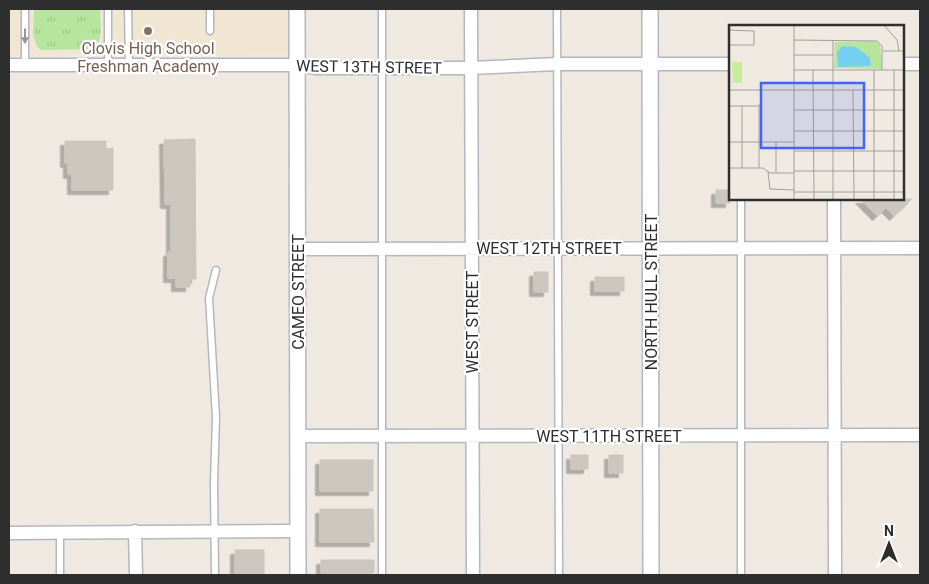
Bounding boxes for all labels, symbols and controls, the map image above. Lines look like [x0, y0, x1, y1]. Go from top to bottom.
marker: Clovis High School Freshman Academy [142, 25, 154, 37]
inset map [729, 25, 904, 200]
one-way arrow [21, 29, 29, 45]
place label: Clovis High School Freshman Academy [77, 39, 219, 76]
street label: WEST 13TH STREET [296, 56, 442, 78]
street label: NORTH HULL STREET [642, 213, 661, 370]
street label: CAMEO STREET [289, 234, 308, 350]
street label: WEST 12TH STREET [476, 239, 622, 258]
street label: WEST STREET [463, 270, 482, 373]
street label: WEST 11TH STREET [536, 427, 682, 446]
north arrow [864, 519, 914, 569]
text: N [884, 523, 894, 539]

